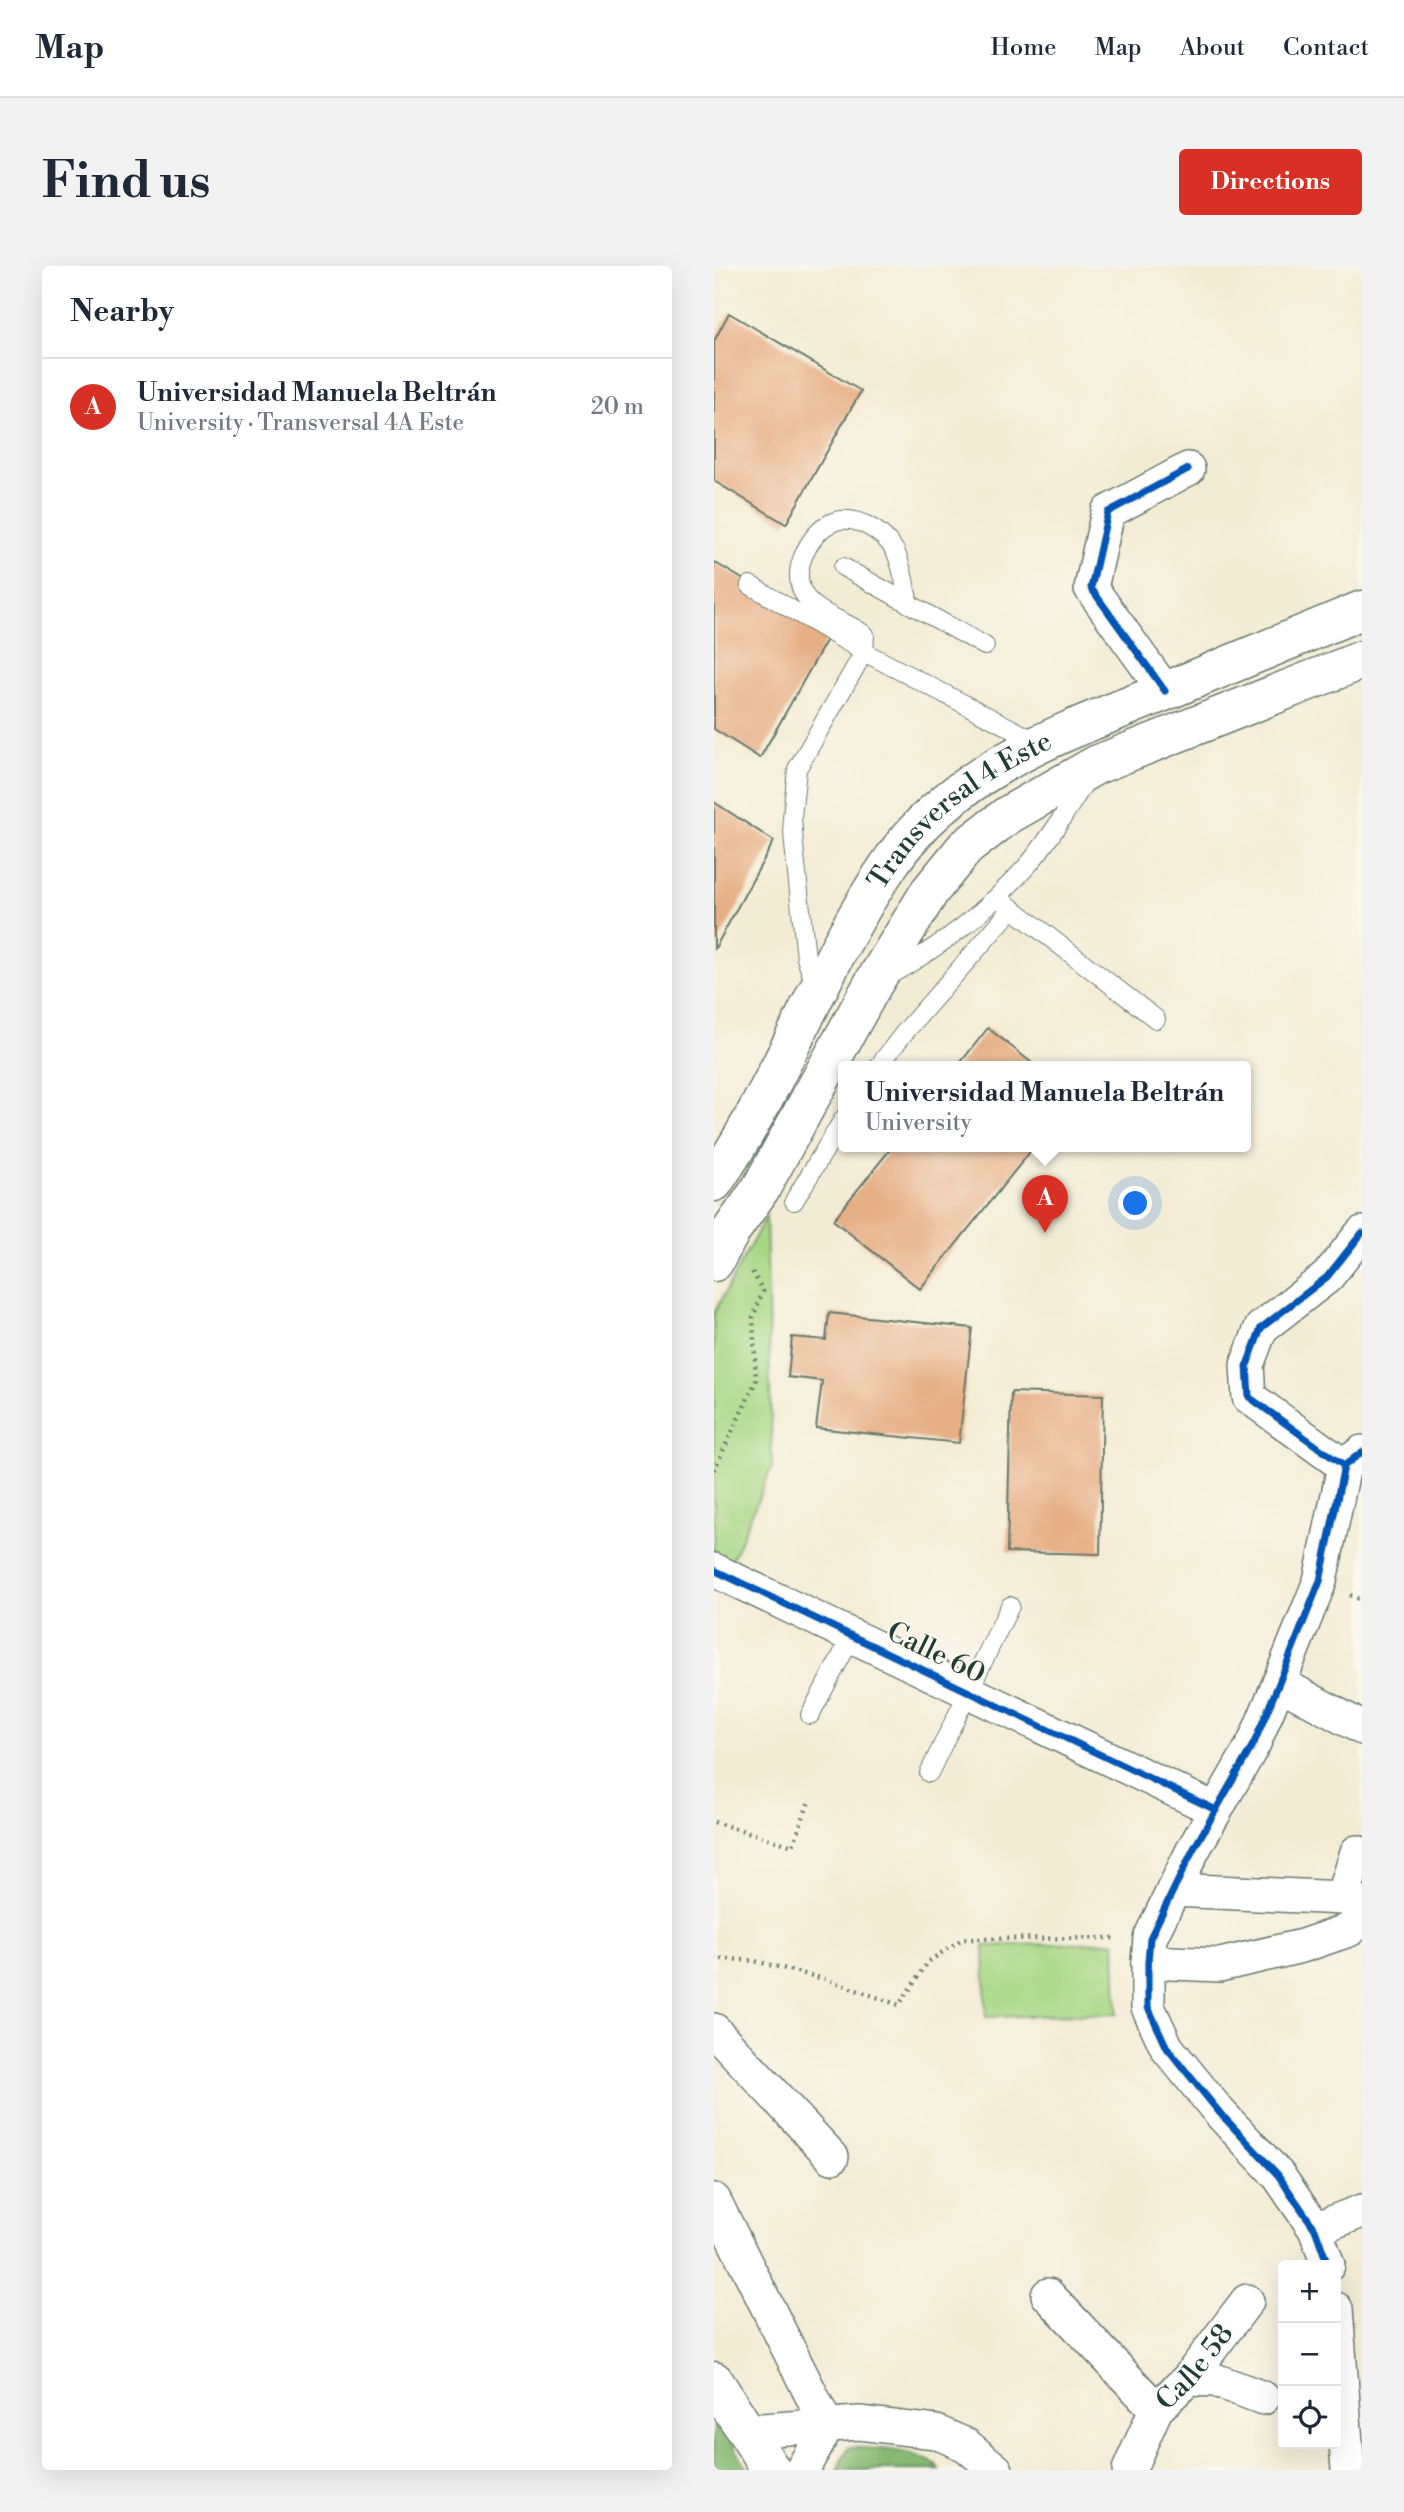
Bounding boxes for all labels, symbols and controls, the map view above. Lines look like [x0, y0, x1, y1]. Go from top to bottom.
text: Map [35, 28, 104, 69]
text: Home [991, 33, 1056, 63]
text: Map [1094, 33, 1142, 63]
text: About [1180, 33, 1245, 63]
text: Contact [1283, 33, 1369, 63]
button: Directions [1179, 149, 1362, 215]
text: Find us [42, 152, 211, 213]
text: Nearby [70, 293, 174, 331]
text: Universidad Manuela Beltrán [137, 377, 496, 409]
text: A [85, 393, 101, 421]
text: 20 m [591, 393, 644, 421]
text: University · Transversal 4A Este [137, 409, 464, 437]
street label: Transversal 4 Este [860, 723, 1057, 896]
popup [838, 1061, 1251, 1152]
text: Universidad Manuela Beltrán [865, 1077, 1224, 1109]
text: University [865, 1109, 972, 1137]
pin: A [1022, 1175, 1068, 1233]
your location [1118, 1186, 1152, 1220]
street label: Calle 60 [881, 1614, 991, 1692]
map controls [1278, 2260, 1341, 2449]
button: + [1278, 2260, 1341, 2323]
street label: Calle 58 [1148, 2317, 1241, 2418]
button: − [1278, 2323, 1341, 2386]
button: locate [1278, 2386, 1341, 2449]

